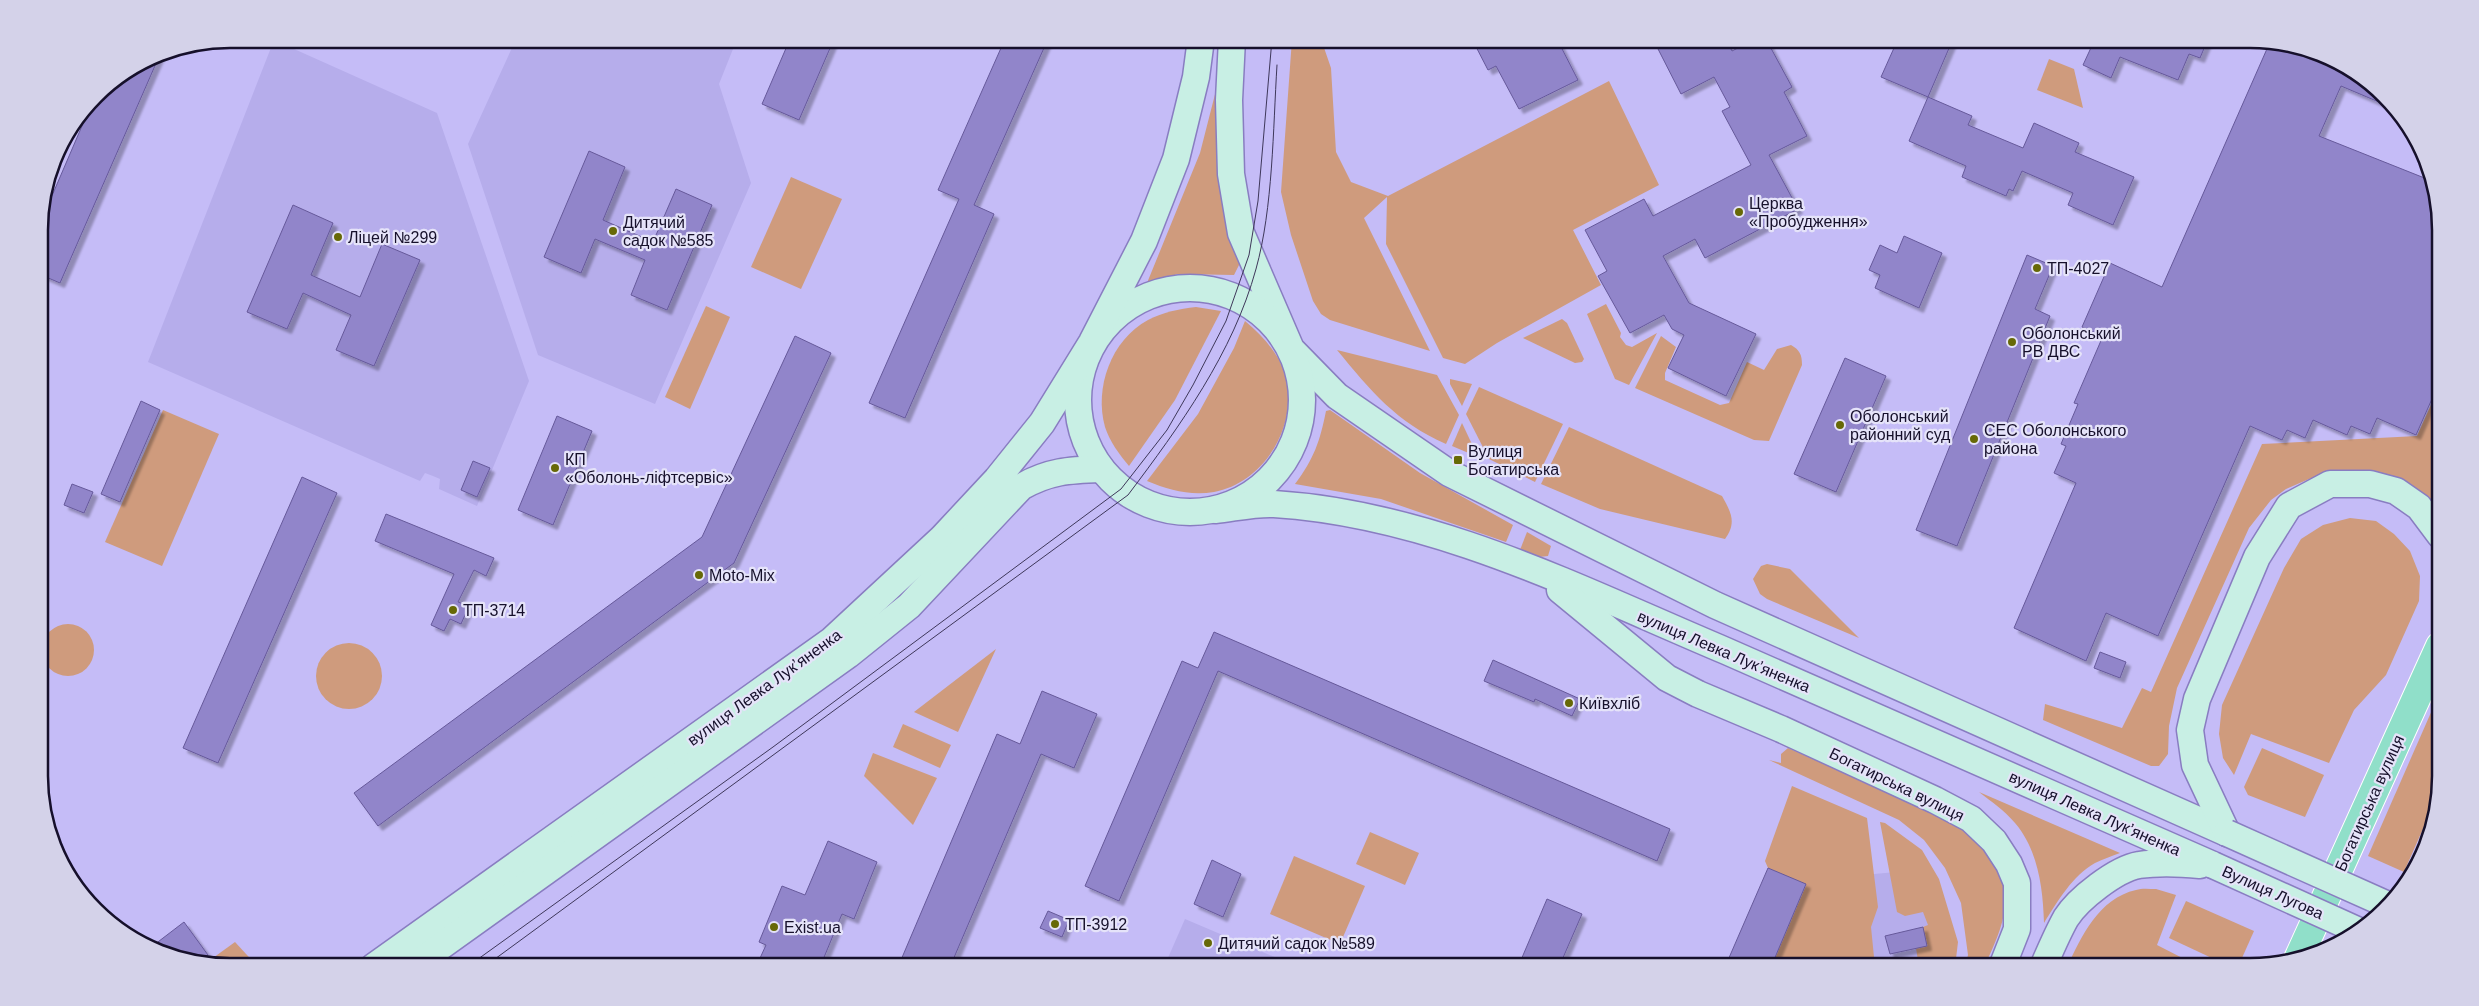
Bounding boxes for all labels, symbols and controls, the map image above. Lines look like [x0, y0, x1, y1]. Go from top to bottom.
place label: Церква «Пробудження» [1749, 195, 1868, 230]
marker: Церква «Пробудження» [1733, 206, 1745, 218]
place label: Дитячий садок №585 [623, 214, 714, 249]
marker: Дитячий садок №585 [607, 225, 619, 237]
place label: Ліцей №299 [348, 229, 437, 246]
marker: Ліцей №299 [332, 231, 344, 243]
place label: ТП-4027 [2047, 260, 2109, 277]
marker: ТП-4027 [2031, 262, 2043, 274]
place label: Оболонський РВ ДВС [2022, 325, 2121, 360]
marker: Оболонський РВ ДВС [2006, 336, 2018, 348]
place label: Оболонський районний суд [1850, 408, 1951, 443]
marker: Оболонський районний суд [1834, 419, 1846, 431]
place label: СЕС Оболонського района [1984, 422, 2127, 457]
marker: СЕС Оболонського района [1968, 433, 1980, 445]
place label: Вулиця Богатирська [1468, 443, 1559, 478]
place label: КП «Оболонь-ліфтсервіс» [565, 451, 733, 486]
marker: Вулиця Богатирська [1452, 454, 1464, 466]
marker: КП «Оболонь-ліфтсервіс» [549, 462, 561, 474]
place label: Moto-Mix [709, 567, 775, 584]
marker: Moto-Mix [693, 569, 705, 581]
place label: ТП-3714 [463, 602, 525, 619]
marker: ТП-3714 [447, 604, 459, 616]
street label: вулиця Левка Лукʼяненка [1635, 607, 1813, 696]
street label: вулиця Левка Лукʼяненка [684, 626, 844, 749]
place label: Київхліб [1579, 695, 1640, 712]
marker: Київхліб [1563, 697, 1575, 709]
street label: Богатирська вулиця [2332, 732, 2407, 874]
street label: Богатирська вулиця [1827, 744, 1967, 824]
street label: вулиця Левка Лукʼяненка [2007, 768, 2183, 859]
street label: Вулиця Лугова [2220, 863, 2326, 922]
place label: ТП-3912 [1065, 916, 1127, 933]
marker: ТП-3912 [1049, 918, 1061, 930]
place label: Exist.ua [784, 919, 841, 936]
marker: Exist.ua [768, 921, 780, 933]
place label: Дитячий садок №589 [1218, 935, 1375, 952]
marker: Дитячий садок №589 [1202, 937, 1214, 949]

